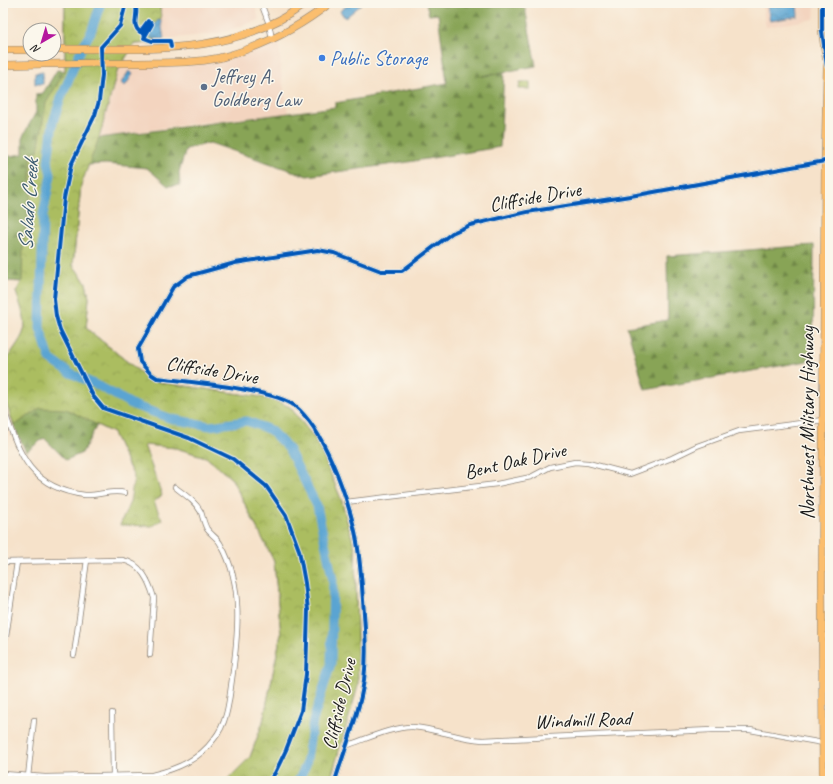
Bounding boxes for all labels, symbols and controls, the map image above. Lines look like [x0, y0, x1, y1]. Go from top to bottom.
north arrow [22, 22, 62, 62]
text: N [27, 41, 43, 57]
place label: Public Storage [330, 46, 429, 71]
marker: Public Storage [317, 53, 327, 63]
place label: Jeffrey A. Goldberg Law [211, 64, 303, 112]
marker: Jeffrey A. Goldberg Law [199, 82, 209, 92]
water label: Salado Creek [12, 156, 44, 251]
street label: Cliffside Drive [487, 176, 584, 217]
street label: Northwest Military Highway [795, 325, 820, 519]
street label: Cliffside Drive [164, 350, 261, 390]
street label: Bent Oak Drive [462, 437, 570, 485]
street label: Cliffside Drive [316, 655, 362, 752]
street label: Windmill Road [534, 706, 635, 734]

